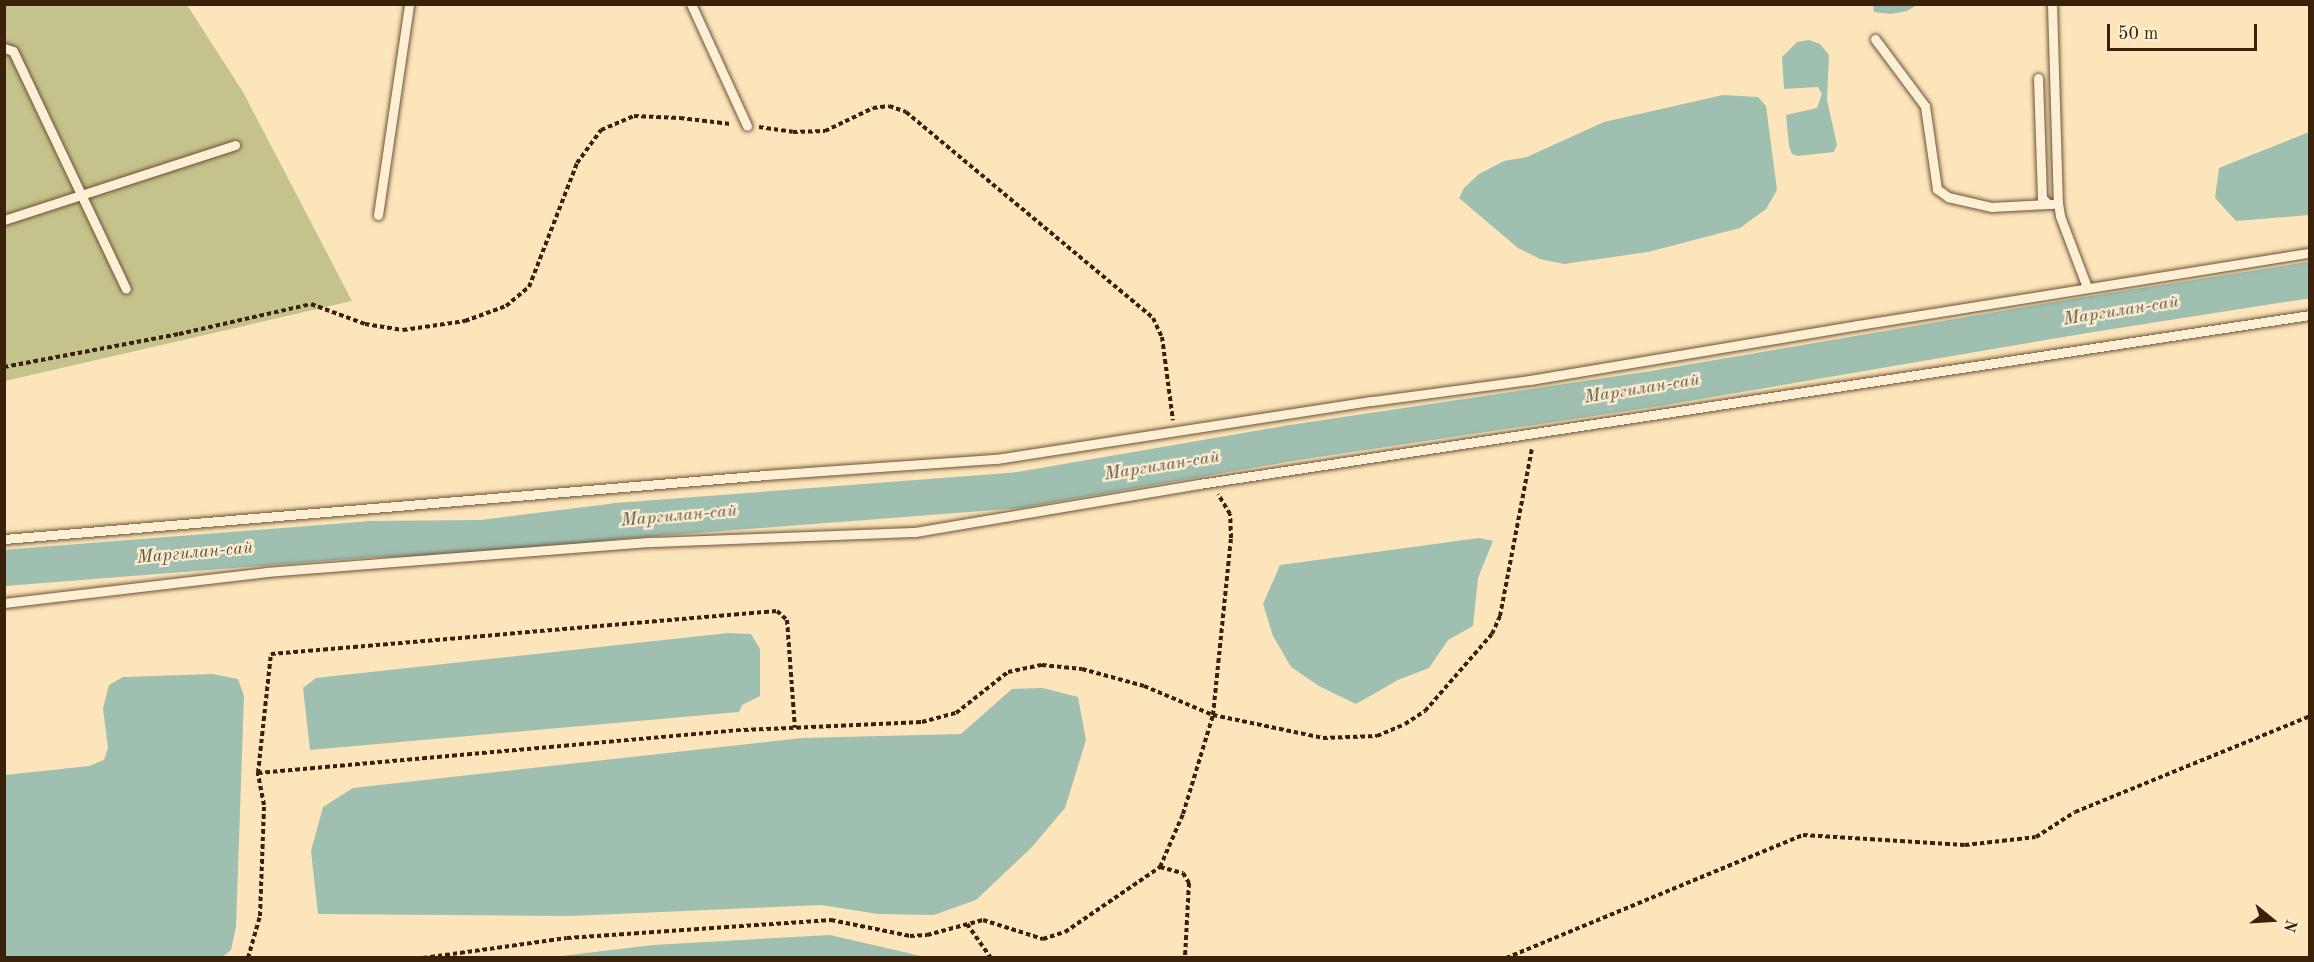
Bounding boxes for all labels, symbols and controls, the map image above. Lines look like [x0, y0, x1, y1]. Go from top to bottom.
scale bar [2110, 12, 2260, 50]
text: 50 m [2118, 25, 2158, 43]
water label: Маргилан-сай [2062, 291, 2180, 331]
water label: Маргилан-сай [1583, 369, 1701, 409]
water label: Маргилан-сай [1103, 446, 1221, 486]
water label: Маргилан-сай [620, 500, 738, 532]
water label: Маргилан-сай [136, 537, 254, 569]
north arrow [2242, 890, 2302, 950]
text: N [2280, 917, 2299, 934]

